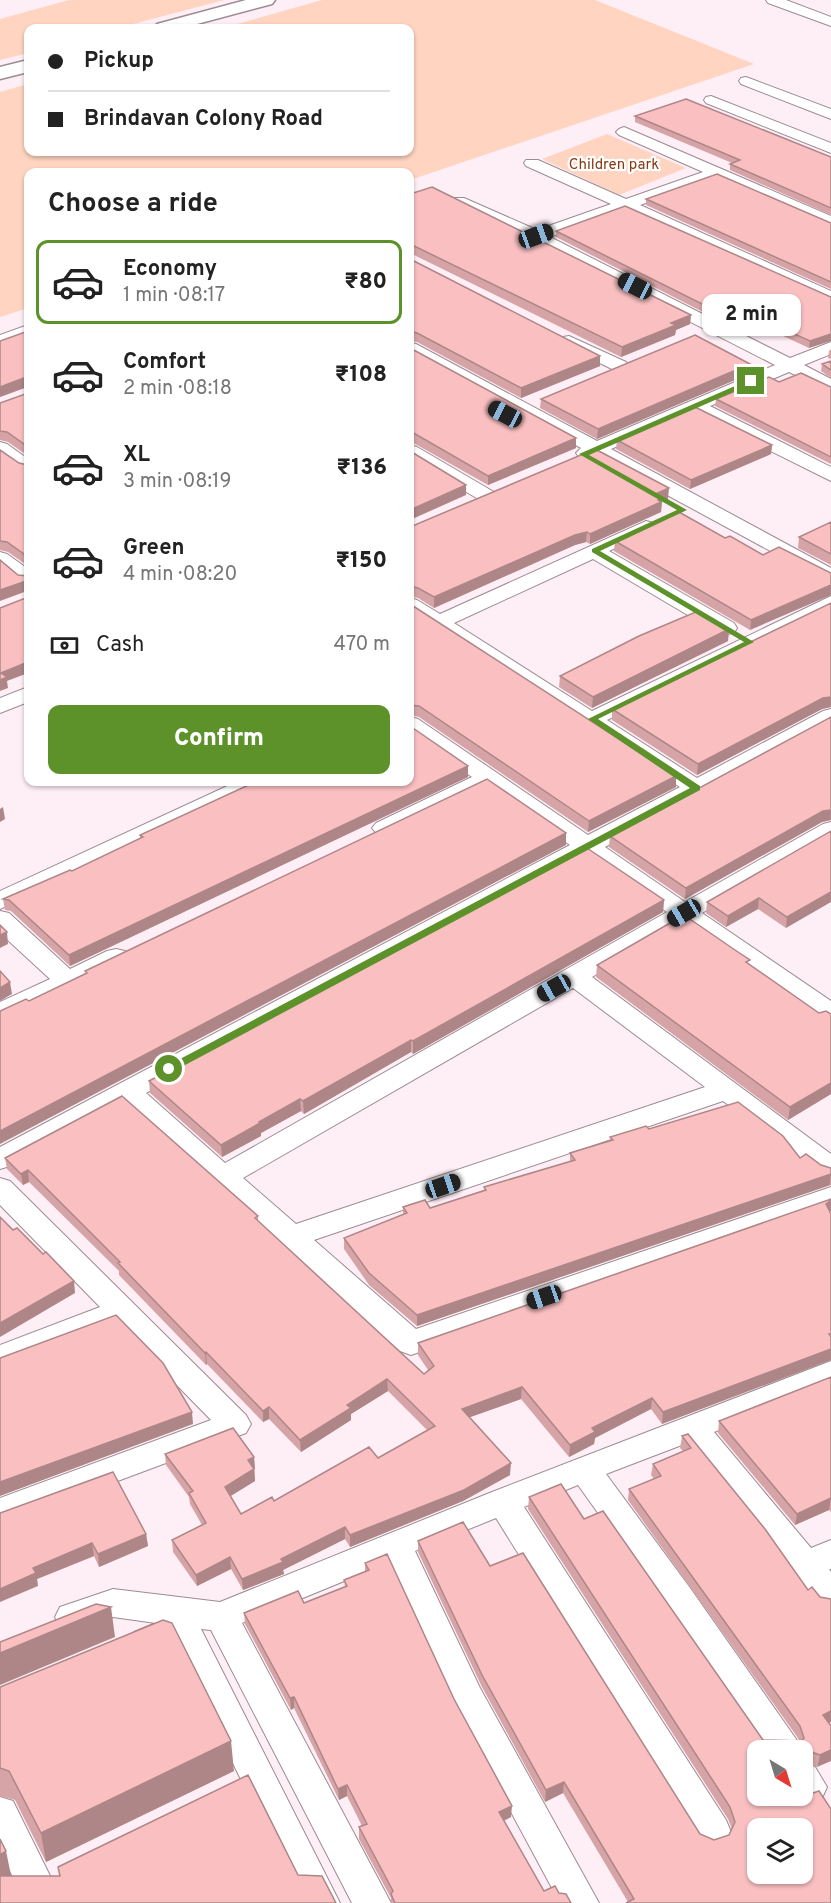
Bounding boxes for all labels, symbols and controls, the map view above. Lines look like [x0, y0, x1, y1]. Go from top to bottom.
text: Pickup [84, 48, 154, 75]
text: Brindavan Colony Road [84, 106, 323, 133]
park label: Children park [569, 156, 659, 175]
text: Choose a ride [48, 187, 218, 221]
car [516, 221, 556, 251]
icon: car [51, 255, 105, 309]
text: Economy [123, 256, 217, 283]
text: ₹80 [344, 269, 387, 296]
car [615, 270, 655, 302]
text: 1 min · 08:17 [123, 283, 225, 309]
callout: 2 min [702, 294, 801, 336]
text: 2 min [725, 302, 778, 328]
icon: car [51, 348, 105, 402]
text: Comfort [123, 349, 206, 376]
text: ₹108 [335, 362, 387, 389]
route end [737, 367, 764, 394]
text: 2 min · 08:18 [123, 376, 232, 402]
car [485, 398, 525, 430]
icon: car [51, 441, 105, 495]
text: XL [123, 442, 150, 469]
text: ₹136 [337, 455, 387, 482]
text: 3 min · 08:19 [123, 469, 231, 495]
icon: car [51, 534, 105, 588]
text: Green [123, 535, 185, 562]
text: ₹150 [336, 548, 387, 575]
text: 4 min · 08:20 [123, 562, 237, 588]
icon: cash [48, 629, 81, 662]
text: Cash [96, 632, 145, 659]
text: 470 m [333, 632, 390, 658]
button: Confirm [48, 705, 390, 774]
car [664, 896, 704, 930]
car [534, 971, 574, 1005]
route start [155, 1055, 182, 1082]
car [423, 1172, 463, 1200]
car [524, 1283, 564, 1311]
north arrow [747, 1740, 813, 1806]
map controls [747, 1740, 813, 1884]
button: layers [747, 1818, 813, 1884]

